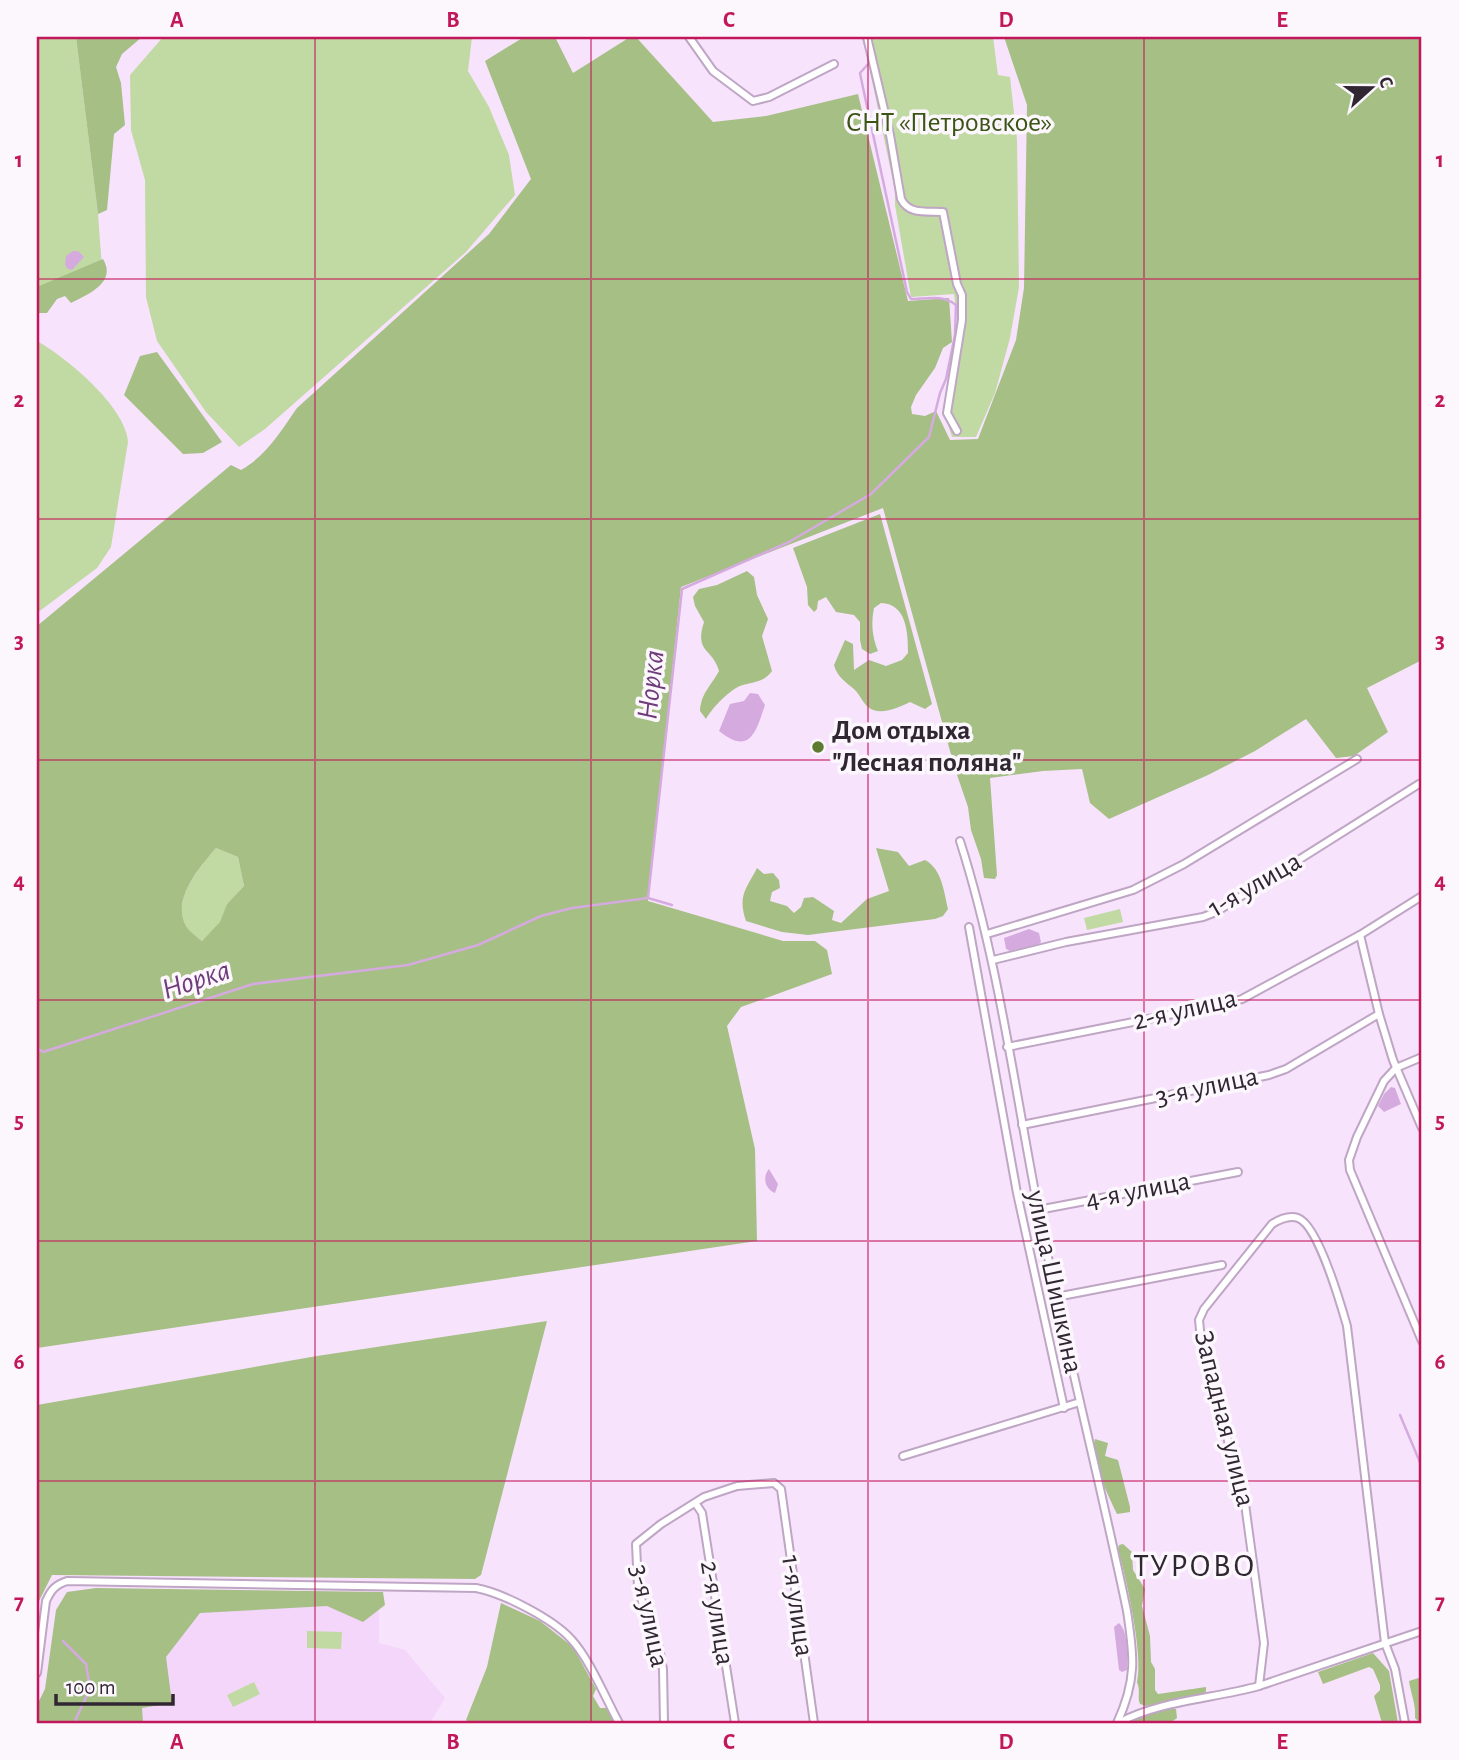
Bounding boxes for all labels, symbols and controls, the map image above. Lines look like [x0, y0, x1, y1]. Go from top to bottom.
text: A [170, 9, 184, 32]
text: B [446, 9, 460, 32]
text: C [723, 9, 735, 32]
text: D [998, 9, 1014, 32]
text: E [1276, 9, 1288, 32]
north arrow [1336, 52, 1406, 122]
text: С [1375, 74, 1396, 91]
park label: СНТ «Петровское» [846, 109, 1052, 137]
text: 1 [15, 149, 23, 172]
text: 1 [1436, 149, 1444, 172]
text: 2 [14, 389, 25, 412]
text: 2 [1435, 389, 1446, 412]
text: 3 [14, 630, 24, 653]
text: 3 [1435, 630, 1445, 653]
water label: Норка [632, 649, 670, 721]
place label: Дом отдыха "Лесная поляна" [832, 717, 1022, 777]
marker: Дом отдыха "Лесная поляна" [810, 739, 826, 755]
street label: 1-я улица [1204, 847, 1306, 923]
text: 4 [13, 870, 25, 893]
text: 4 [1434, 870, 1446, 893]
water label: Норка [158, 955, 234, 1005]
street label: 2-я улица [1130, 984, 1240, 1035]
street label: 3-я улица [1153, 1062, 1261, 1112]
text: 5 [14, 1110, 24, 1133]
text: 5 [1435, 1110, 1445, 1133]
street label: 4-я улица [1083, 1167, 1193, 1215]
street label: улица Шишкина [1021, 1187, 1087, 1376]
street label: Западная улица [1189, 1328, 1259, 1510]
text: 6 [13, 1351, 25, 1374]
text: 6 [1434, 1351, 1446, 1374]
district label: ТУРОВО [1134, 1550, 1256, 1582]
street label: 1-я улица [776, 1553, 818, 1659]
street label: 2-я улица [695, 1559, 739, 1667]
street label: 3-я улица [624, 1562, 674, 1670]
text: 7 [14, 1591, 24, 1614]
text: 7 [1435, 1591, 1445, 1614]
scale bar [56, 1662, 173, 1706]
text: 100 m [66, 1677, 116, 1698]
text: A [170, 1731, 184, 1754]
text: B [446, 1731, 460, 1754]
text: C [723, 1731, 735, 1754]
text: D [998, 1731, 1014, 1754]
text: E [1276, 1731, 1288, 1754]

